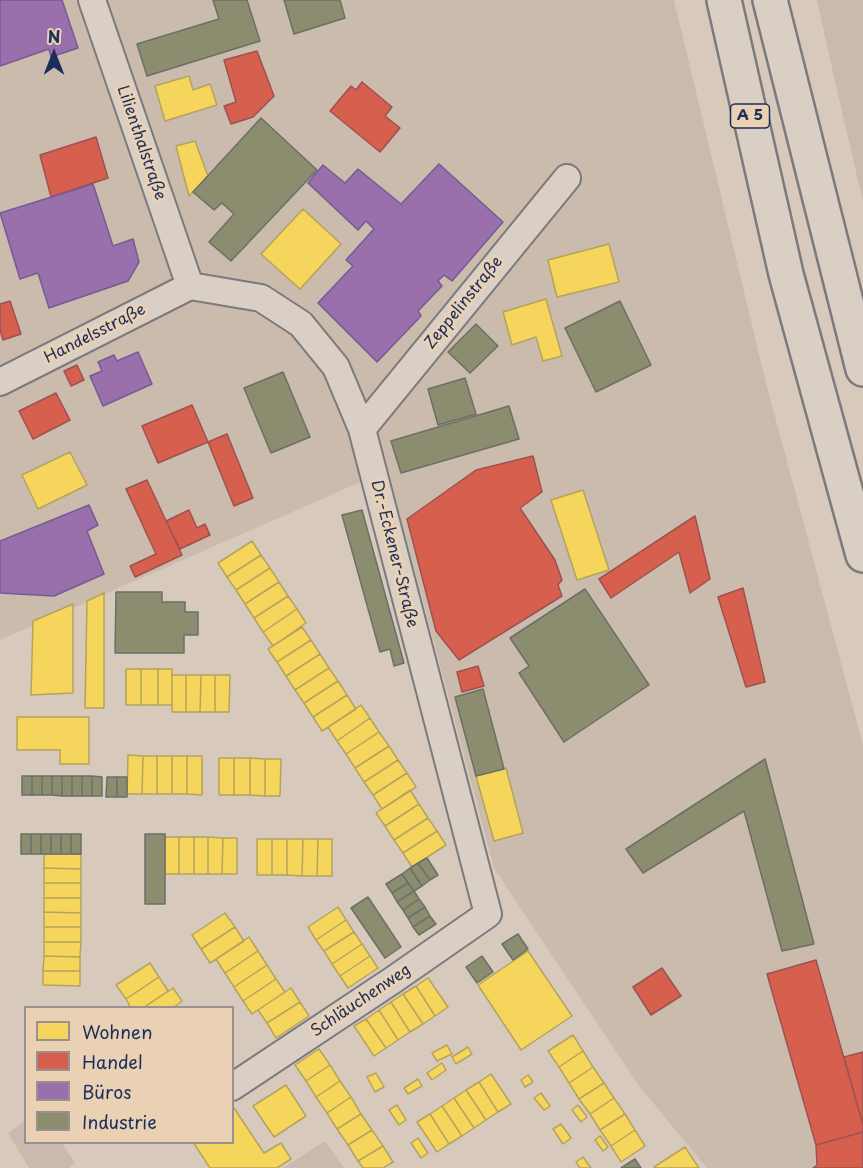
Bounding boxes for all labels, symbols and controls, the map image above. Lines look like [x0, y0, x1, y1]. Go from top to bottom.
north arrow [24, 24, 84, 84]
text: N [48, 24, 60, 48]
street label: Lilienthalstraße [112, 83, 170, 203]
road number: A 5 [730, 104, 770, 128]
street label: Zeppelinstraße [421, 253, 507, 353]
street label: Handelsstraße [41, 300, 149, 368]
street label: Dr.-Eckener-Straße [366, 478, 422, 630]
street label: Schläuchenweg [307, 960, 415, 1042]
legend [24, 1006, 234, 1144]
text: Wohnen [82, 1018, 153, 1045]
text: Handel [82, 1048, 143, 1075]
text: Büros [82, 1078, 131, 1105]
text: Industrie [82, 1108, 157, 1135]

